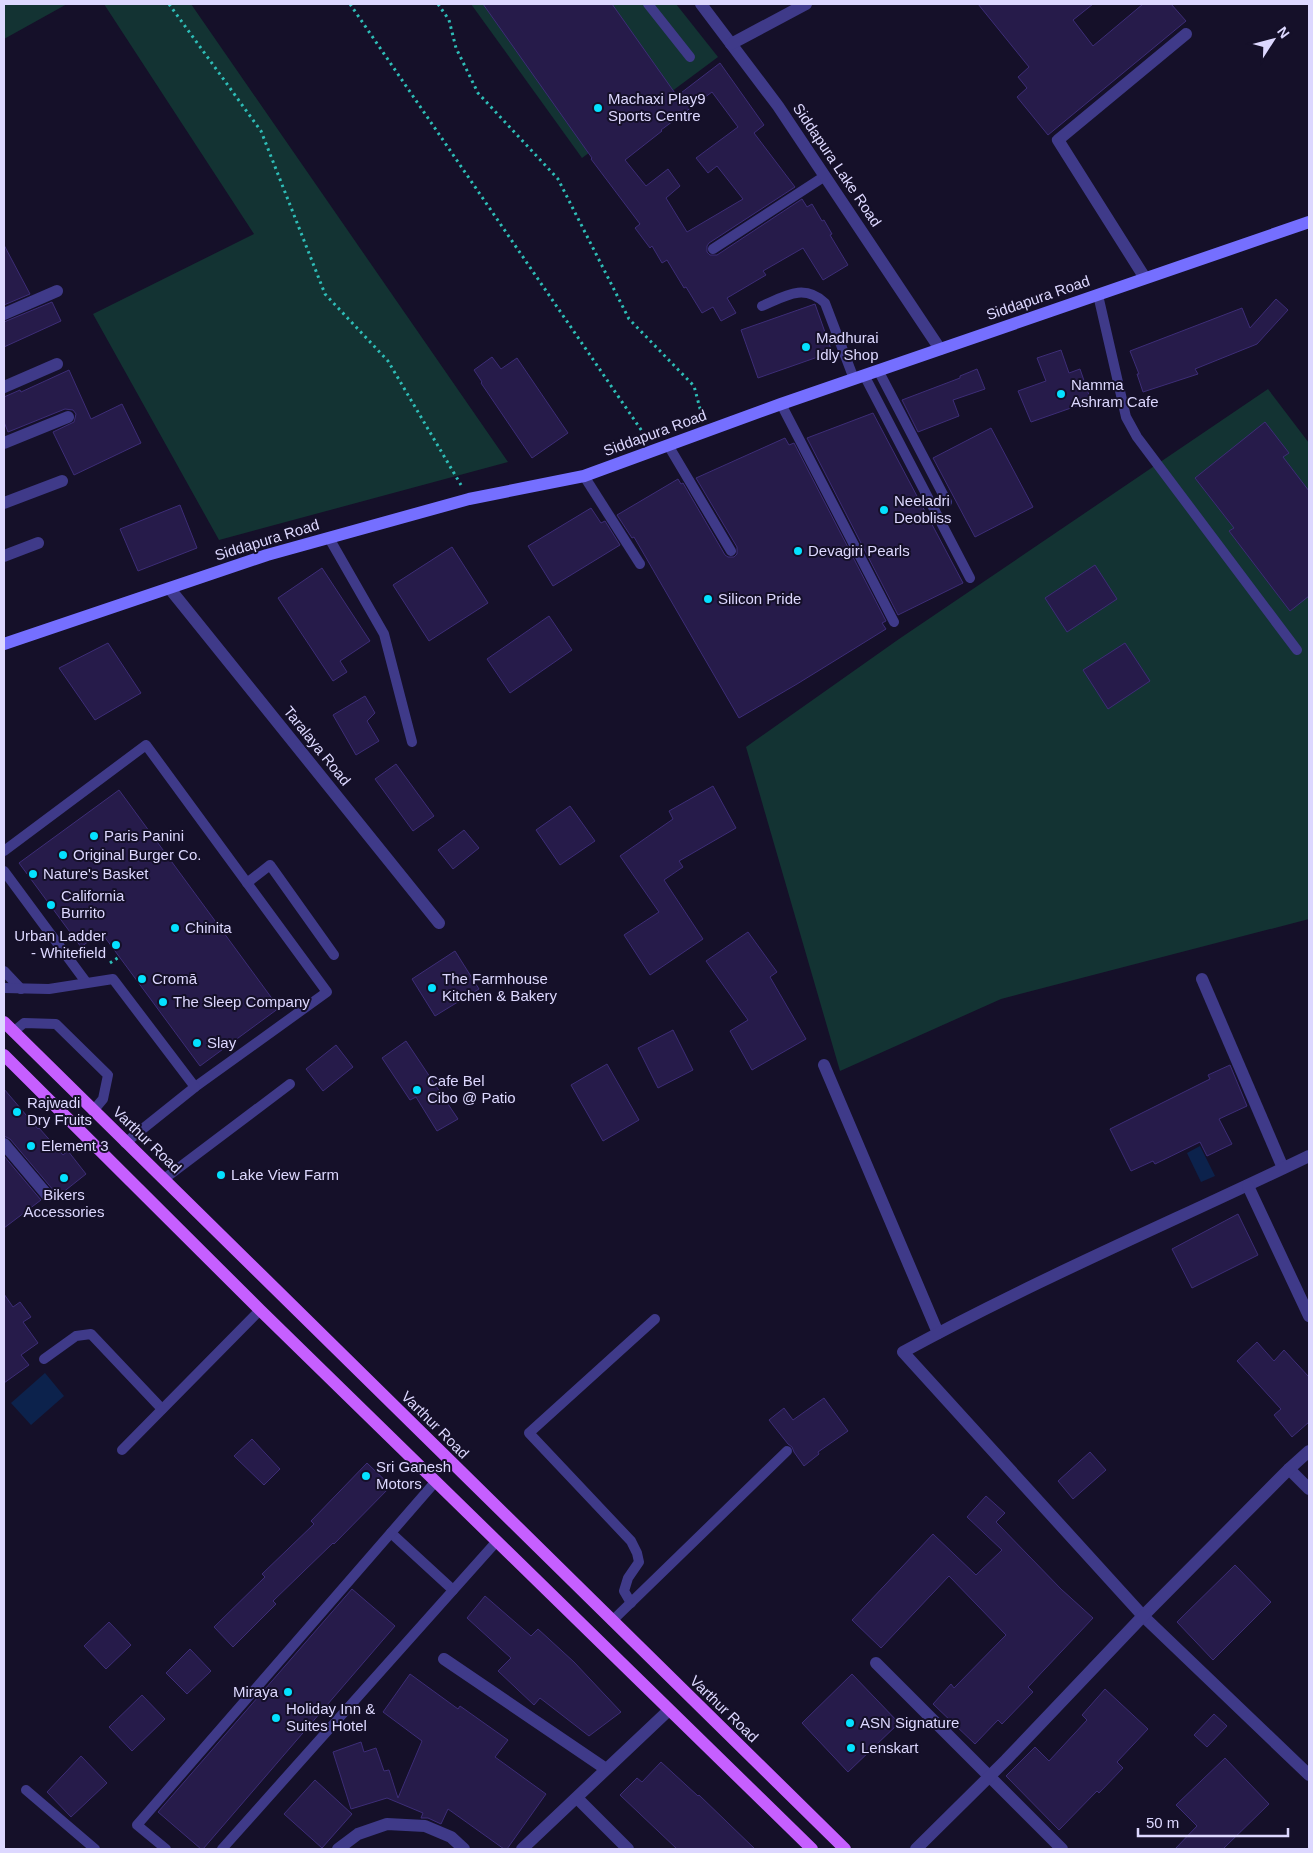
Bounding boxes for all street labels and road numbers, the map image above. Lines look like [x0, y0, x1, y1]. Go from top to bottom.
street label: Siddapura Lake Road [790, 100, 885, 230]
street label: Siddapura Road [984, 272, 1092, 323]
street label: Siddapura Road [601, 406, 709, 459]
street label: Siddapura Road [213, 516, 321, 564]
street label: Taralaya Road [280, 703, 354, 789]
street label: Varthur Road [110, 1103, 185, 1176]
street label: Varthur Road [398, 1387, 473, 1462]
street label: Varthur Road [687, 1672, 762, 1745]

